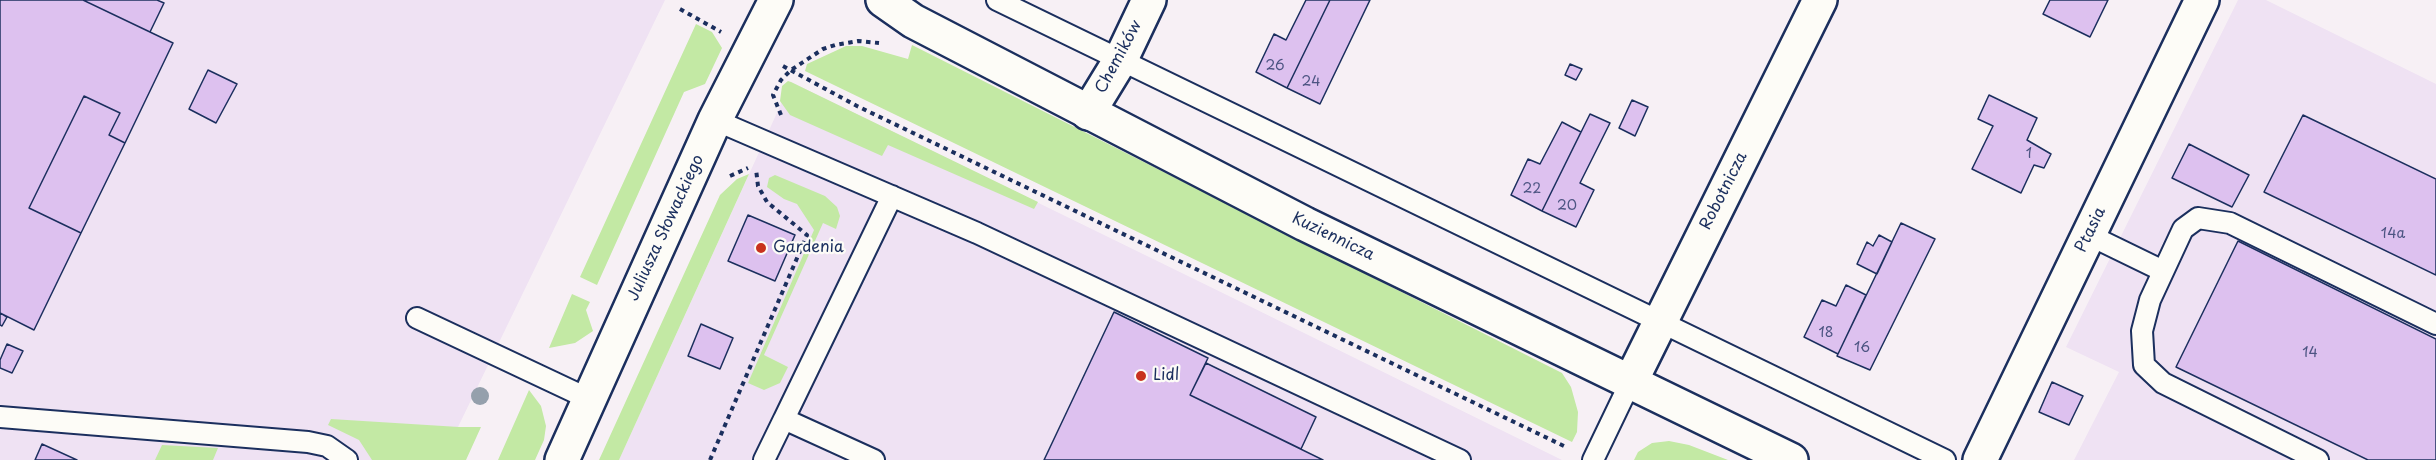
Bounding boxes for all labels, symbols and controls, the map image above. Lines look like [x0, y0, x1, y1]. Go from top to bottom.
street label: Chemików [1092, 17, 1146, 97]
house number: 26 [1265, 58, 1285, 74]
house number: 24 [1302, 74, 1320, 90]
house number: 1 [2026, 146, 2032, 162]
street label: Robotnicza [1696, 149, 1752, 233]
street label: Juliusza Słowackiego [624, 152, 708, 304]
house number: 22 [1523, 181, 1541, 197]
house number: 20 [1557, 198, 1577, 214]
street label: Ptasia [2072, 204, 2110, 256]
street label: Kuziennicza [1289, 209, 1377, 265]
house number: 14a [2381, 226, 2405, 242]
place label: Gardenia [773, 238, 844, 258]
marker: Gardenia [754, 241, 768, 255]
house number: 18 [1818, 325, 1834, 341]
house number: 16 [1854, 340, 1870, 356]
house number: 14 [2302, 345, 2318, 361]
place label: Lidl [1153, 366, 1179, 386]
marker: Lidl [1134, 369, 1148, 383]

